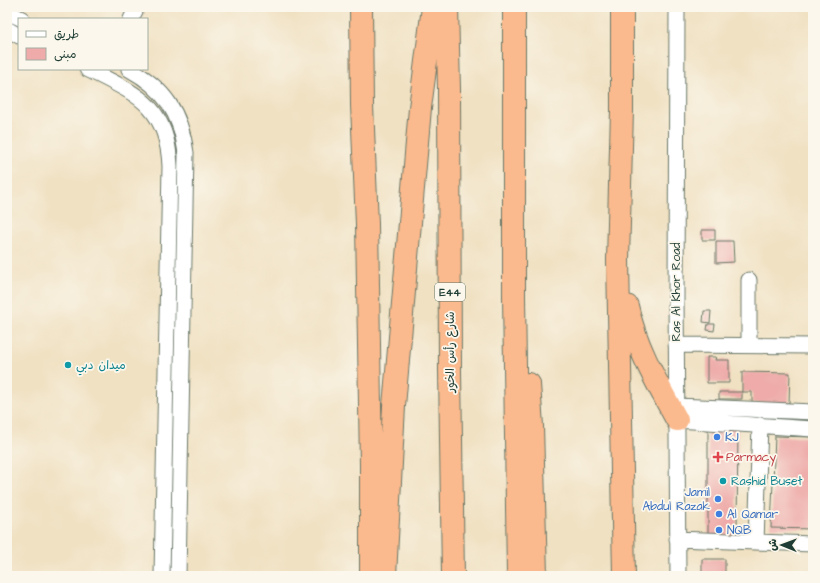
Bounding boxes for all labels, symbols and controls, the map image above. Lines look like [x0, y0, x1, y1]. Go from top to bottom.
legend [18, 18, 148, 70]
text: طريق [54, 26, 79, 43]
text: مبنى [54, 46, 77, 63]
street label: Ras Al Khor Road [668, 243, 685, 341]
road number: E44 [435, 283, 465, 301]
street label: شارع رأس الخور [442, 312, 459, 394]
place label: ميدان دبي [76, 357, 126, 376]
marker: ميدان دبي [63, 360, 73, 370]
place label: KJ [725, 429, 739, 446]
marker: KJ [712, 432, 722, 442]
place label: Parmacy [726, 449, 776, 467]
marker: Parmacy [713, 452, 723, 462]
place label: Rashid Buset [731, 473, 803, 490]
marker: Rashid Buset [718, 476, 728, 486]
place label: Jamil Abdul Razak [643, 484, 711, 515]
marker: Jamil Abdul Razak [713, 494, 723, 504]
place label: Al Qamar [727, 506, 778, 523]
marker: Al Qamar [714, 509, 724, 519]
place label: NQB [727, 522, 752, 539]
marker: NQB [714, 525, 724, 535]
north arrow [762, 525, 802, 565]
text: ش [765, 539, 780, 551]

